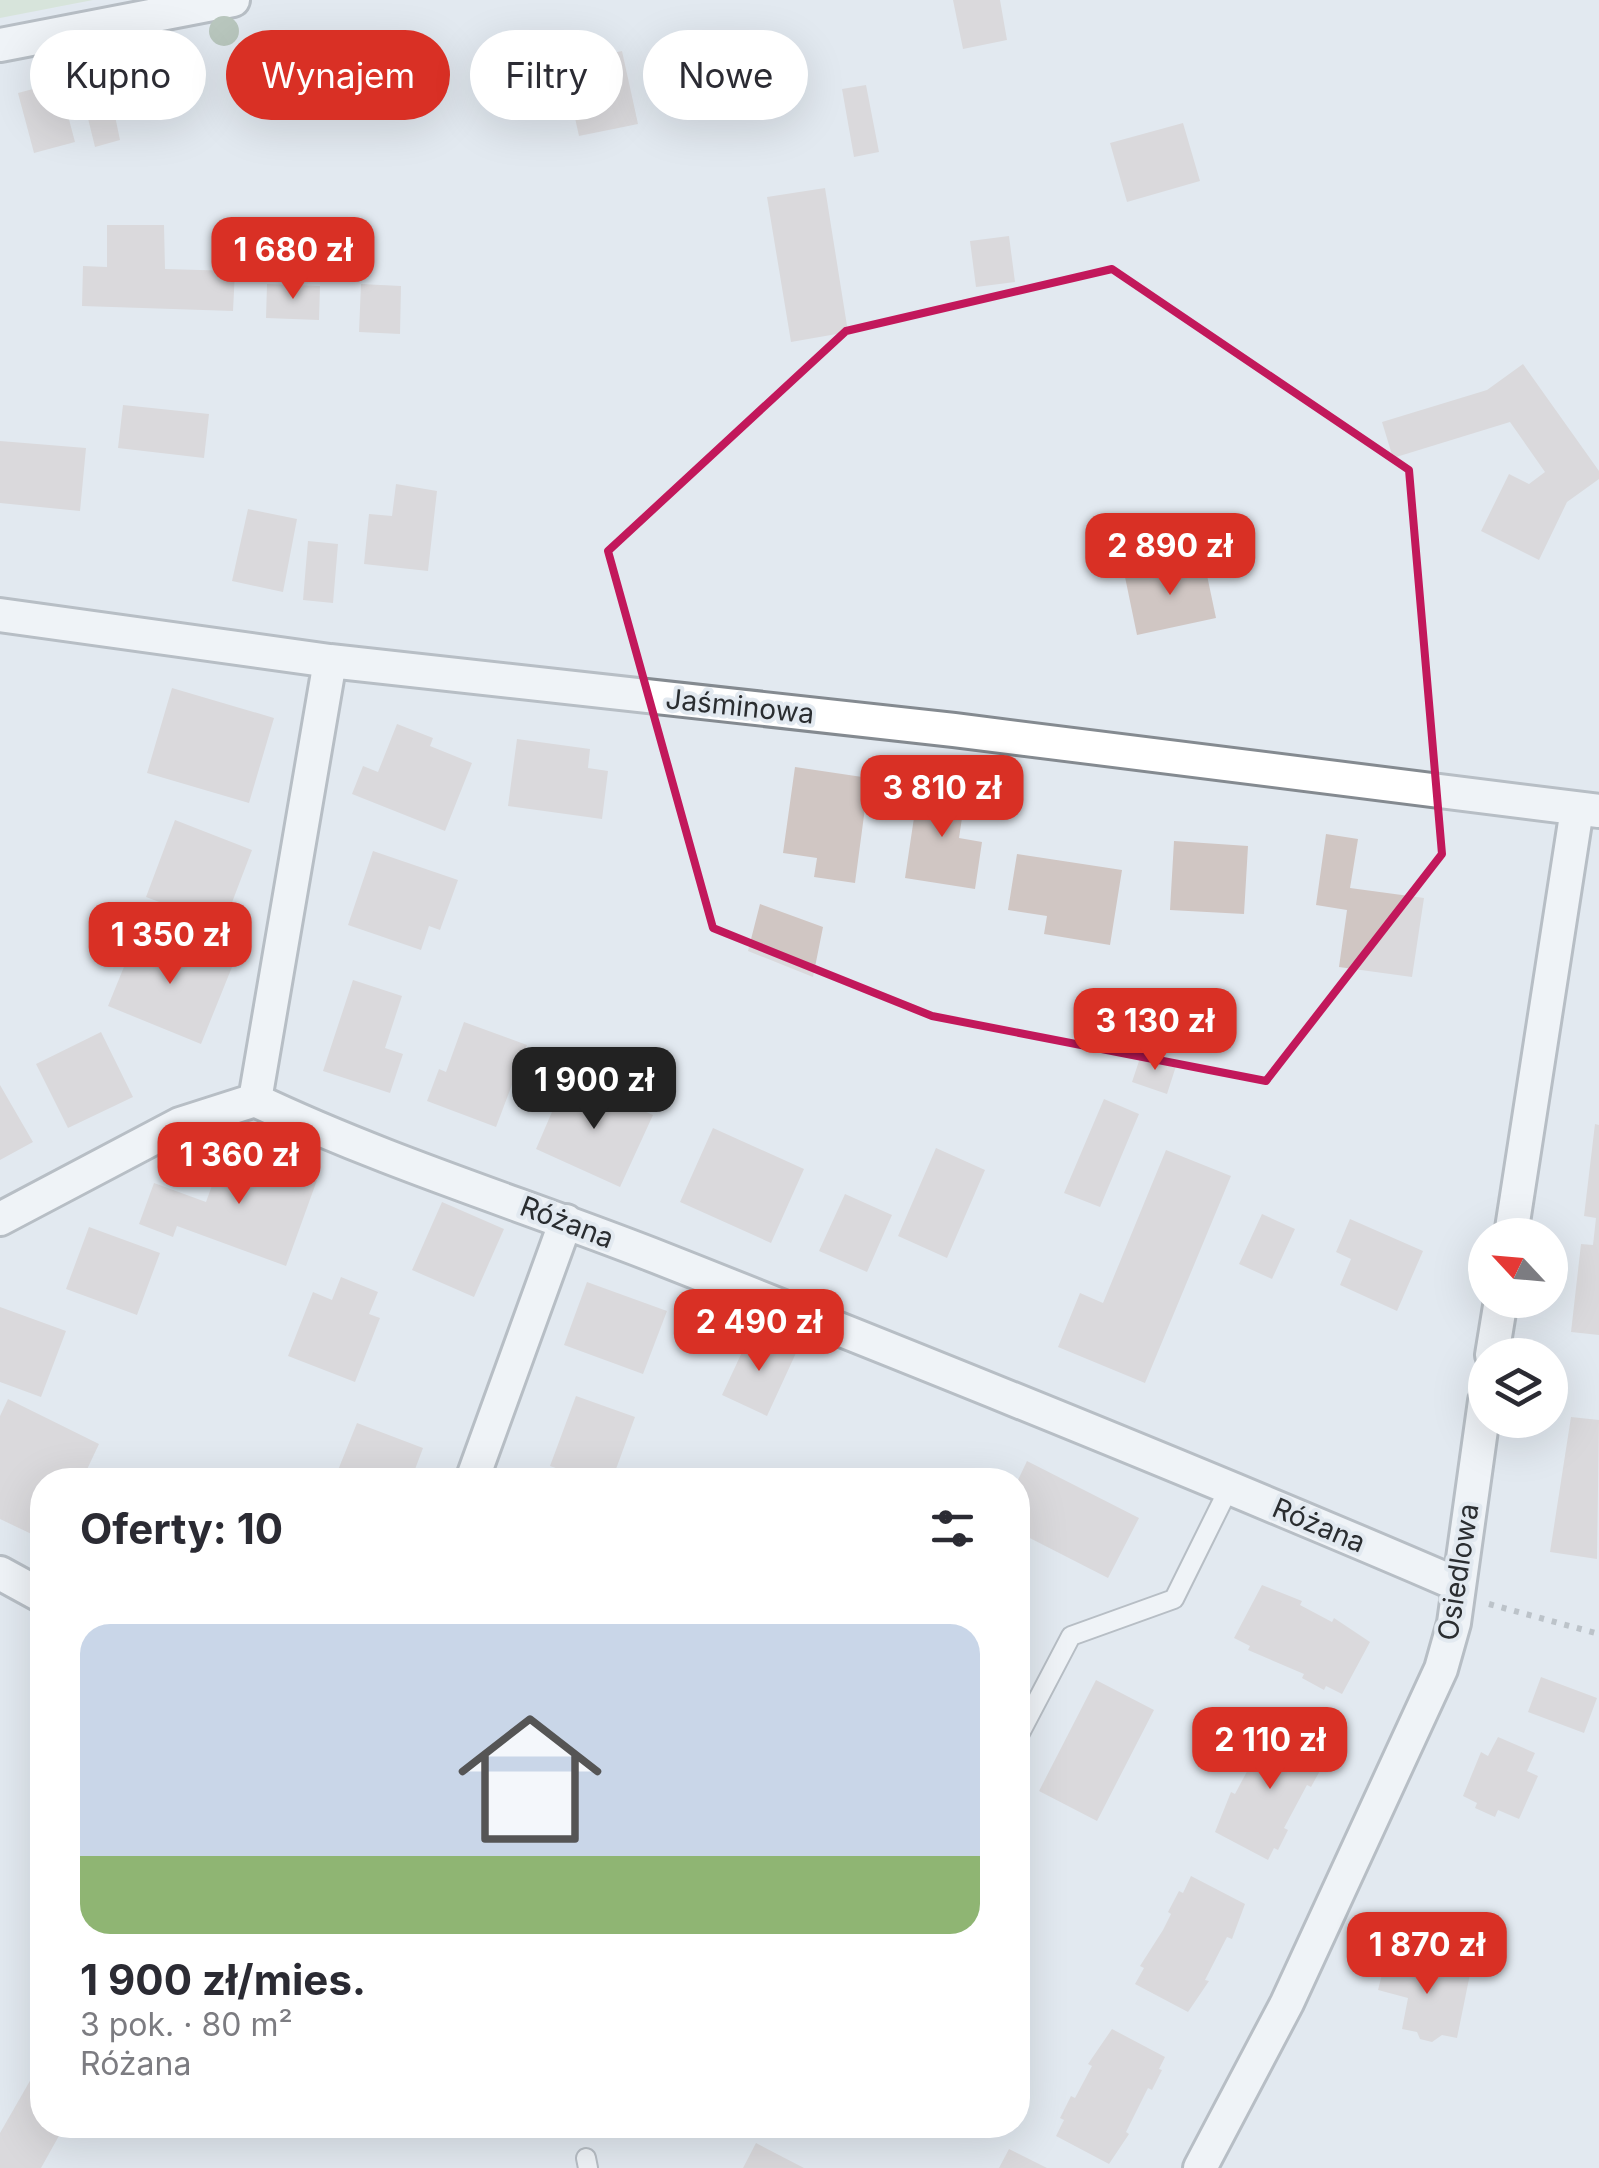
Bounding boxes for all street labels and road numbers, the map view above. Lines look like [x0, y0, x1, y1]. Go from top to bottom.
street label: Jaśminowa [664, 681, 816, 731]
street label: Różana [515, 1189, 619, 1255]
street label: Różana [1268, 1490, 1370, 1560]
street label: Osiedlowa [1430, 1501, 1486, 1643]

